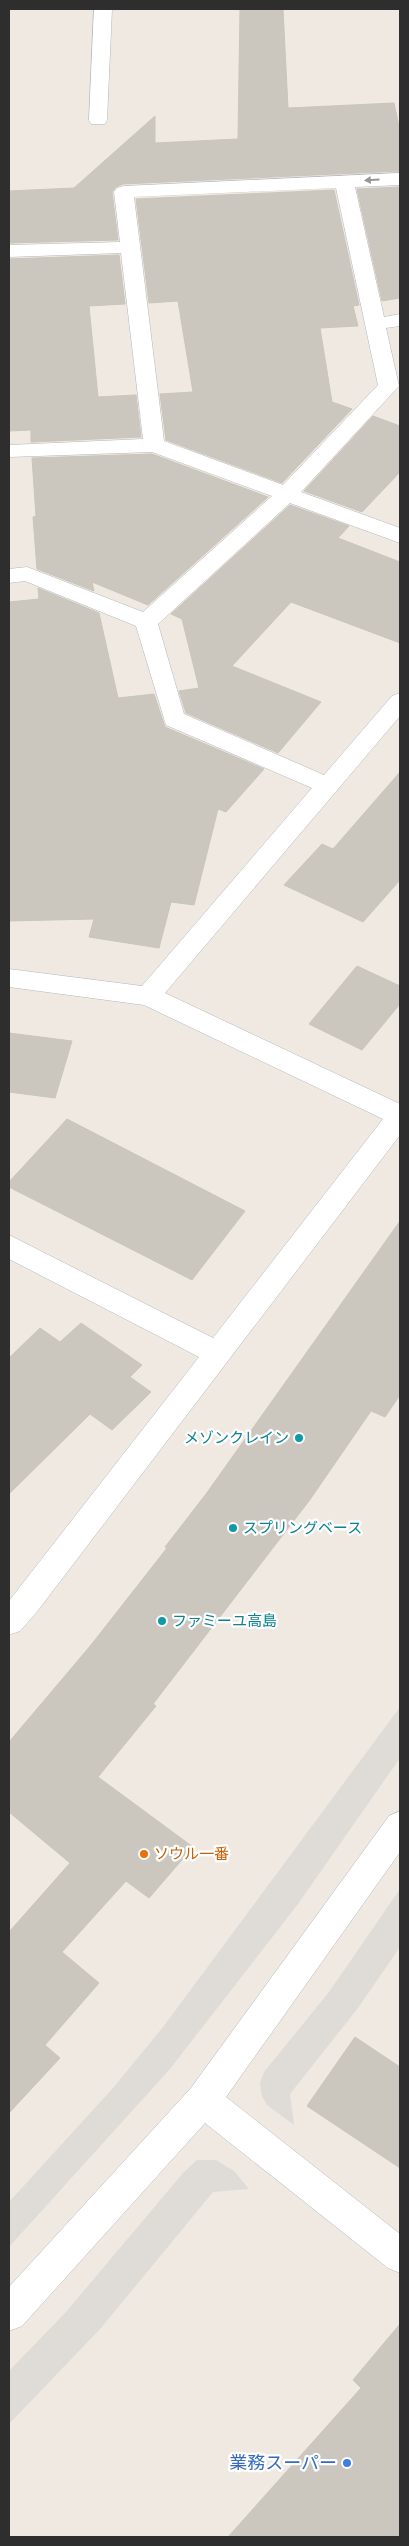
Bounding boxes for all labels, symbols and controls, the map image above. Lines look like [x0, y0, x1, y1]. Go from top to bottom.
one-way arrow [364, 177, 380, 185]
place label: メゾンクレイン [184, 1429, 289, 1447]
marker: メゾンクレイン [293, 1432, 305, 1444]
place label: スプリングベース [243, 1519, 362, 1537]
marker: スプリングベース [227, 1522, 239, 1534]
place label: ファミーユ高島 [172, 1612, 277, 1630]
marker: ファミーユ高島 [156, 1615, 168, 1627]
place label: ソウル一番 [154, 1845, 229, 1863]
marker: ソウル一番 [138, 1848, 150, 1860]
place label: 業務スーパー [229, 2452, 337, 2474]
marker: 業務スーパー [341, 2457, 353, 2469]

